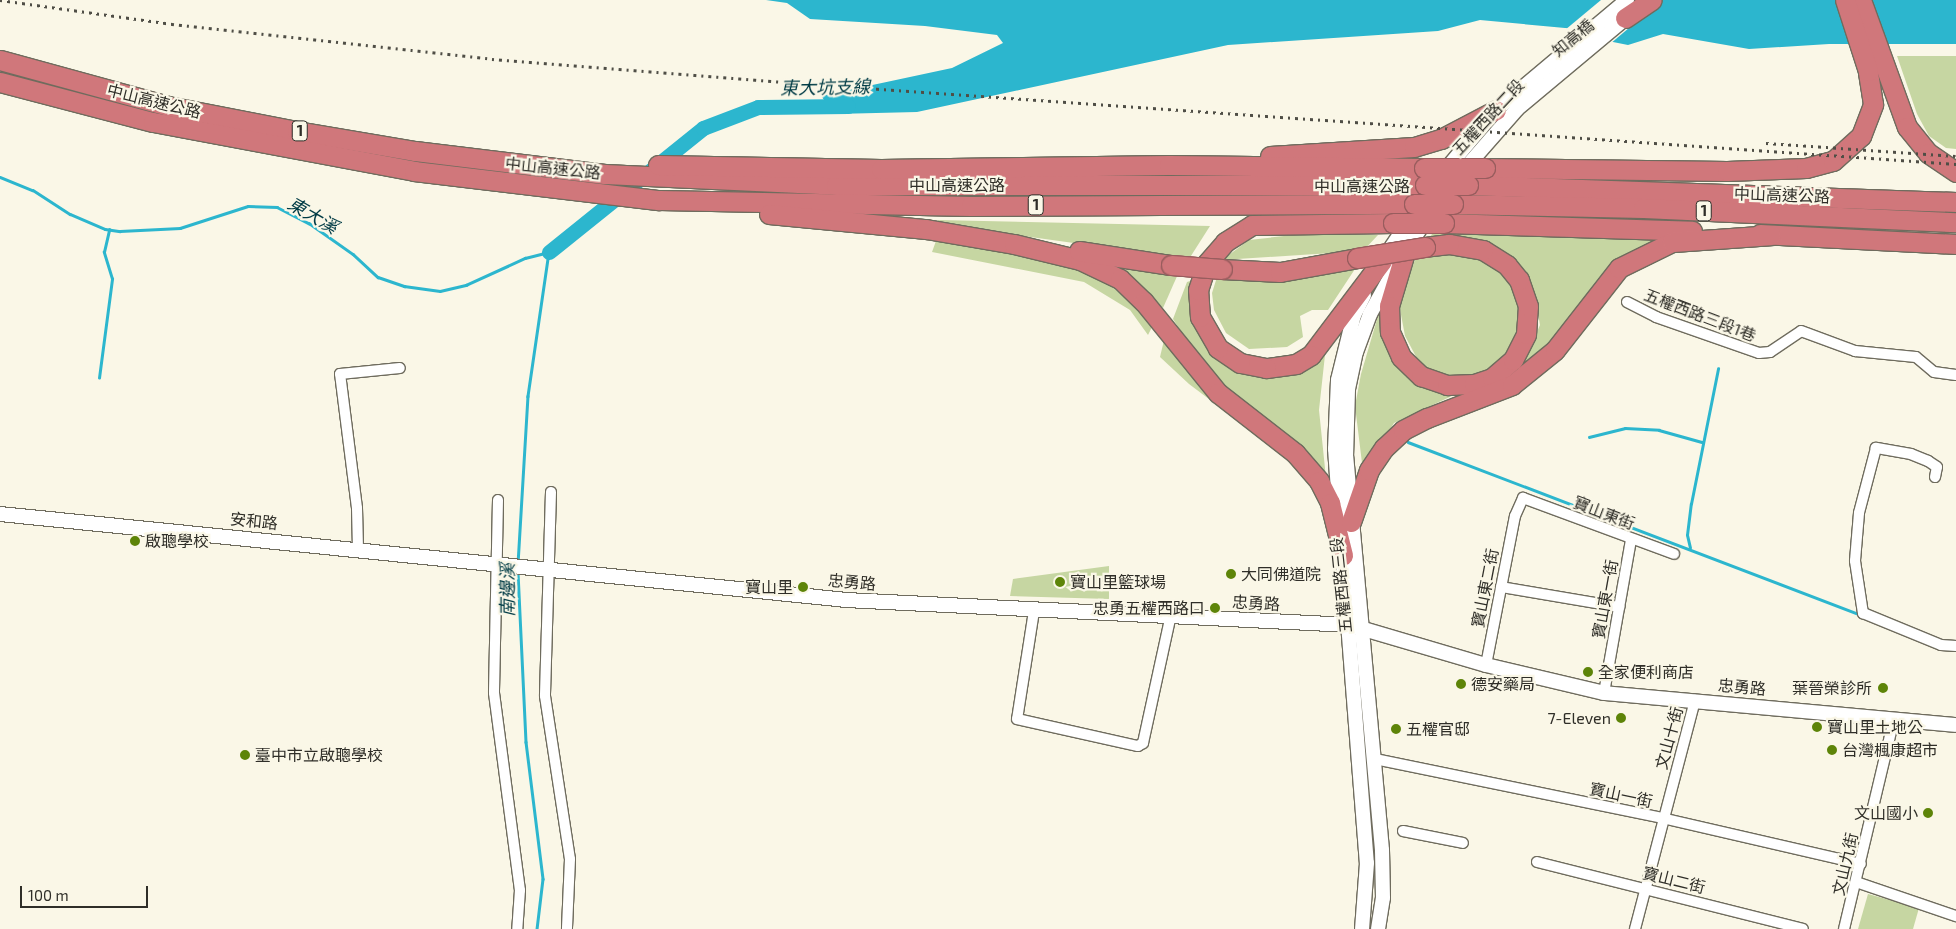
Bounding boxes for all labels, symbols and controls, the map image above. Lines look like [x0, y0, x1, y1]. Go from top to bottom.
street label: 知高橋 [1548, 15, 1598, 61]
water label: 東大坑支線 [780, 75, 870, 99]
street label: 五權西路二段 [1448, 75, 1528, 159]
street label: 中山高速公路 [105, 80, 203, 122]
road number: 1 [291, 118, 309, 144]
street label: 中山高速公路 [504, 153, 602, 183]
street label: 中山高速公路 [909, 175, 1005, 195]
street label: 中山高速公路 [1314, 176, 1410, 196]
street label: 中山高速公路 [1734, 184, 1830, 206]
water label: 東大溪 [284, 192, 342, 238]
road number: 1 [1027, 192, 1045, 218]
road number: 1 [1695, 198, 1713, 224]
street label: 五權西路三段1巷 [1641, 285, 1759, 345]
street label: 寶山東街 [1571, 493, 1637, 533]
street label: 安和路 [229, 509, 279, 533]
place label: 啟聰學校 [145, 531, 209, 551]
marker: 啟聰學校 [129, 535, 141, 547]
street label: 五權西路三段 [1326, 536, 1356, 634]
street label: 寶山東二街 [1468, 547, 1502, 629]
street label: 寶山東一街 [1589, 558, 1621, 640]
water label: 南邊溪 [496, 563, 518, 617]
place label: 大同佛道院 [1241, 564, 1321, 584]
marker: 大同佛道院 [1225, 568, 1237, 580]
street label: 忠勇路 [827, 570, 877, 594]
place label: 寶山里籃球場 [1070, 572, 1166, 592]
marker: 寶山里籃球場 [1054, 576, 1066, 588]
place label: 寶山里 [745, 577, 793, 597]
marker: 寶山里 [797, 581, 809, 593]
street label: 忠勇路 [1232, 592, 1280, 614]
place label: 忠勇五權西路口 [1093, 598, 1205, 618]
marker: 忠勇五權西路口 [1209, 602, 1221, 614]
place label: 全家便利商店 [1598, 662, 1694, 682]
marker: 全家便利商店 [1582, 666, 1594, 678]
place label: 德安藥局 [1471, 674, 1535, 694]
street label: 忠勇路 [1717, 675, 1767, 699]
marker: 德安藥局 [1455, 678, 1467, 690]
place label: 葉晉榮診所 [1792, 678, 1872, 698]
marker: 葉晉榮診所 [1876, 681, 1890, 695]
street label: 文山十街 [1651, 705, 1687, 771]
place label: 7-Eleven [1547, 708, 1611, 728]
marker: 7-Eleven [1615, 712, 1627, 724]
place label: 寶山里土地公 [1827, 717, 1923, 737]
place label: 五權官邸 [1406, 719, 1470, 739]
marker: 寶山里土地公 [1811, 721, 1823, 733]
marker: 五權官邸 [1390, 723, 1402, 735]
place label: 台灣楓康超市 [1842, 740, 1938, 760]
marker: 台灣楓康超市 [1826, 744, 1838, 756]
place label: 臺中市立啟聰學校 [255, 745, 383, 765]
marker: 臺中市立啟聰學校 [239, 749, 251, 761]
street label: 寶山一街 [1588, 779, 1654, 811]
place label: 文山國小 [1854, 803, 1918, 823]
marker: 文山國小 [1922, 807, 1934, 819]
street label: 文山九街 [1828, 831, 1862, 897]
street label: 寶山二街 [1641, 863, 1707, 897]
scale bar [22, 876, 150, 908]
text: 100 m [28, 886, 69, 904]

